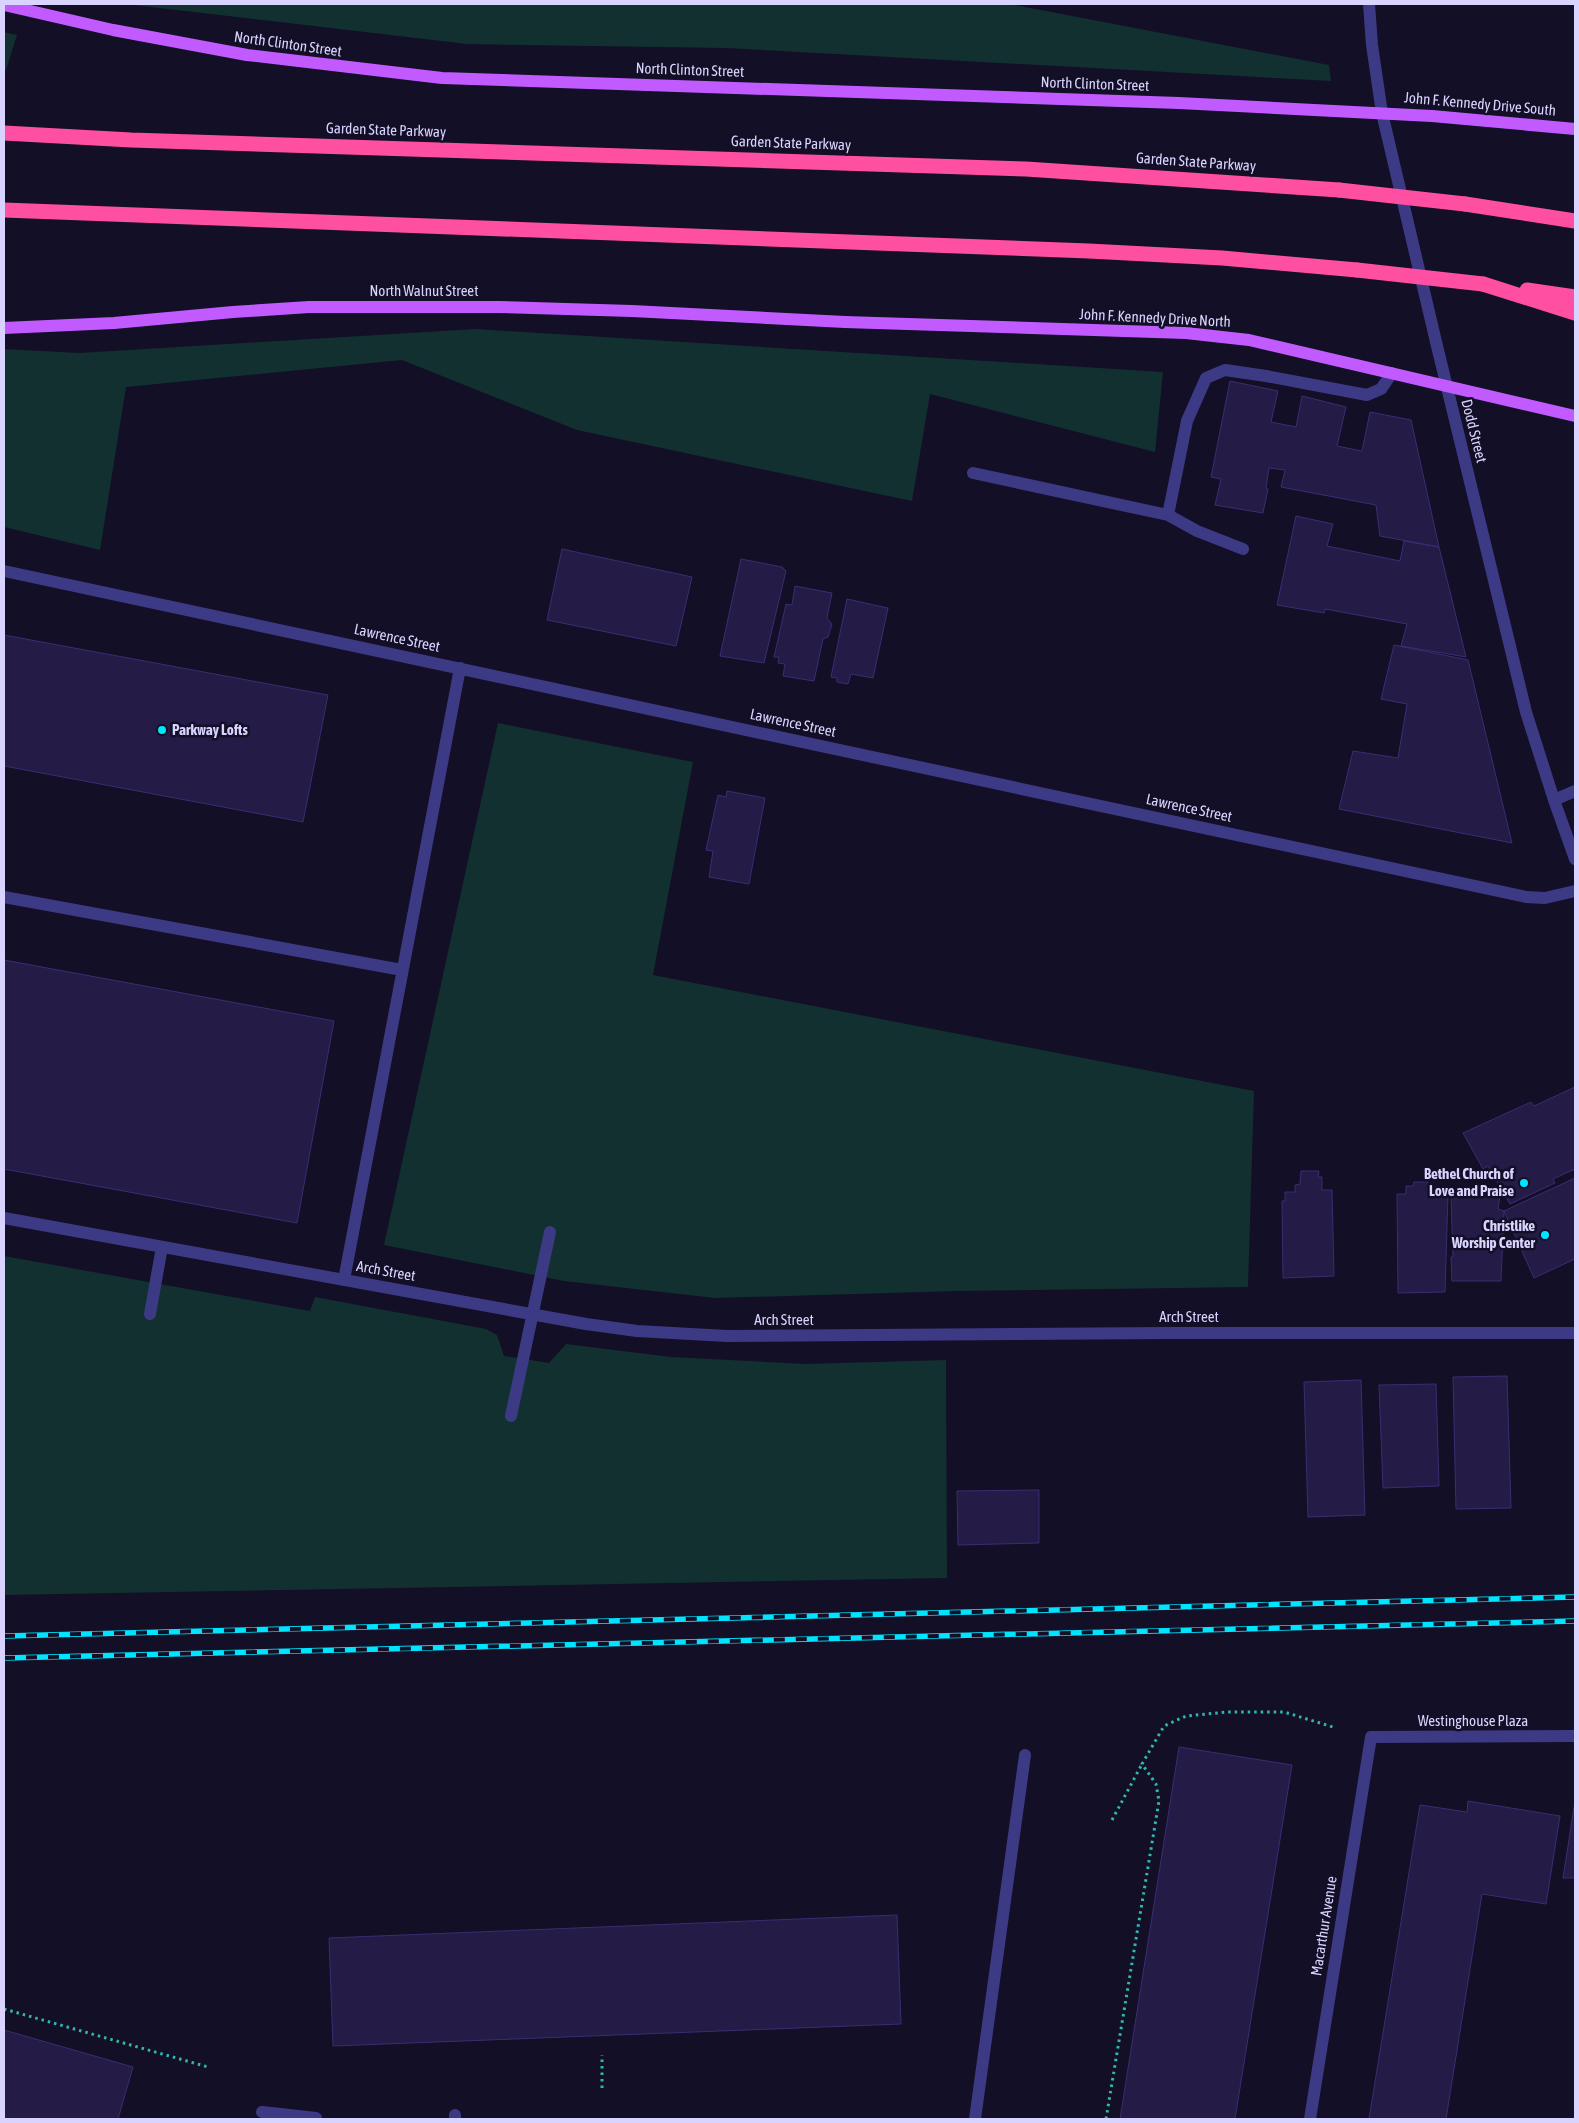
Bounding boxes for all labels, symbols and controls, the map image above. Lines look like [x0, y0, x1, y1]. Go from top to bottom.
street label: North Clinton Street [233, 28, 343, 59]
street label: North Clinton Street [635, 59, 745, 80]
street label: North Clinton Street [1040, 73, 1150, 94]
street label: John F. Kennedy Drive South [1403, 88, 1557, 119]
street label: Garden State Parkway [326, 119, 446, 140]
street label: Garden State Parkway [731, 132, 851, 153]
street label: Garden State Parkway [1135, 149, 1257, 174]
street label: North Walnut Street [369, 282, 479, 299]
street label: John F. Kennedy Drive North [1079, 305, 1231, 330]
street label: Dodd Street [1458, 397, 1491, 464]
street label: Lawrence Street [353, 620, 442, 655]
street label: Lawrence Street [749, 705, 838, 740]
place label: Parkway Lofts [172, 721, 248, 738]
marker: Parkway Lofts [156, 724, 168, 736]
street label: Lawrence Street [1145, 790, 1234, 825]
place label: Bethel Church of Love and Praise [1424, 1165, 1515, 1199]
marker: Bethel Church of Love and Praise [1518, 1177, 1530, 1189]
place label: Christlike Worship Center [1451, 1217, 1536, 1251]
marker: Christlike Worship Center [1539, 1229, 1551, 1241]
street label: Arch Street [355, 1257, 417, 1284]
street label: Arch Street [1159, 1308, 1219, 1325]
street label: Arch Street [754, 1311, 814, 1328]
street label: Westinghouse Plaza [1418, 1712, 1528, 1729]
street label: Macarthur Avenue [1307, 1875, 1340, 1977]

